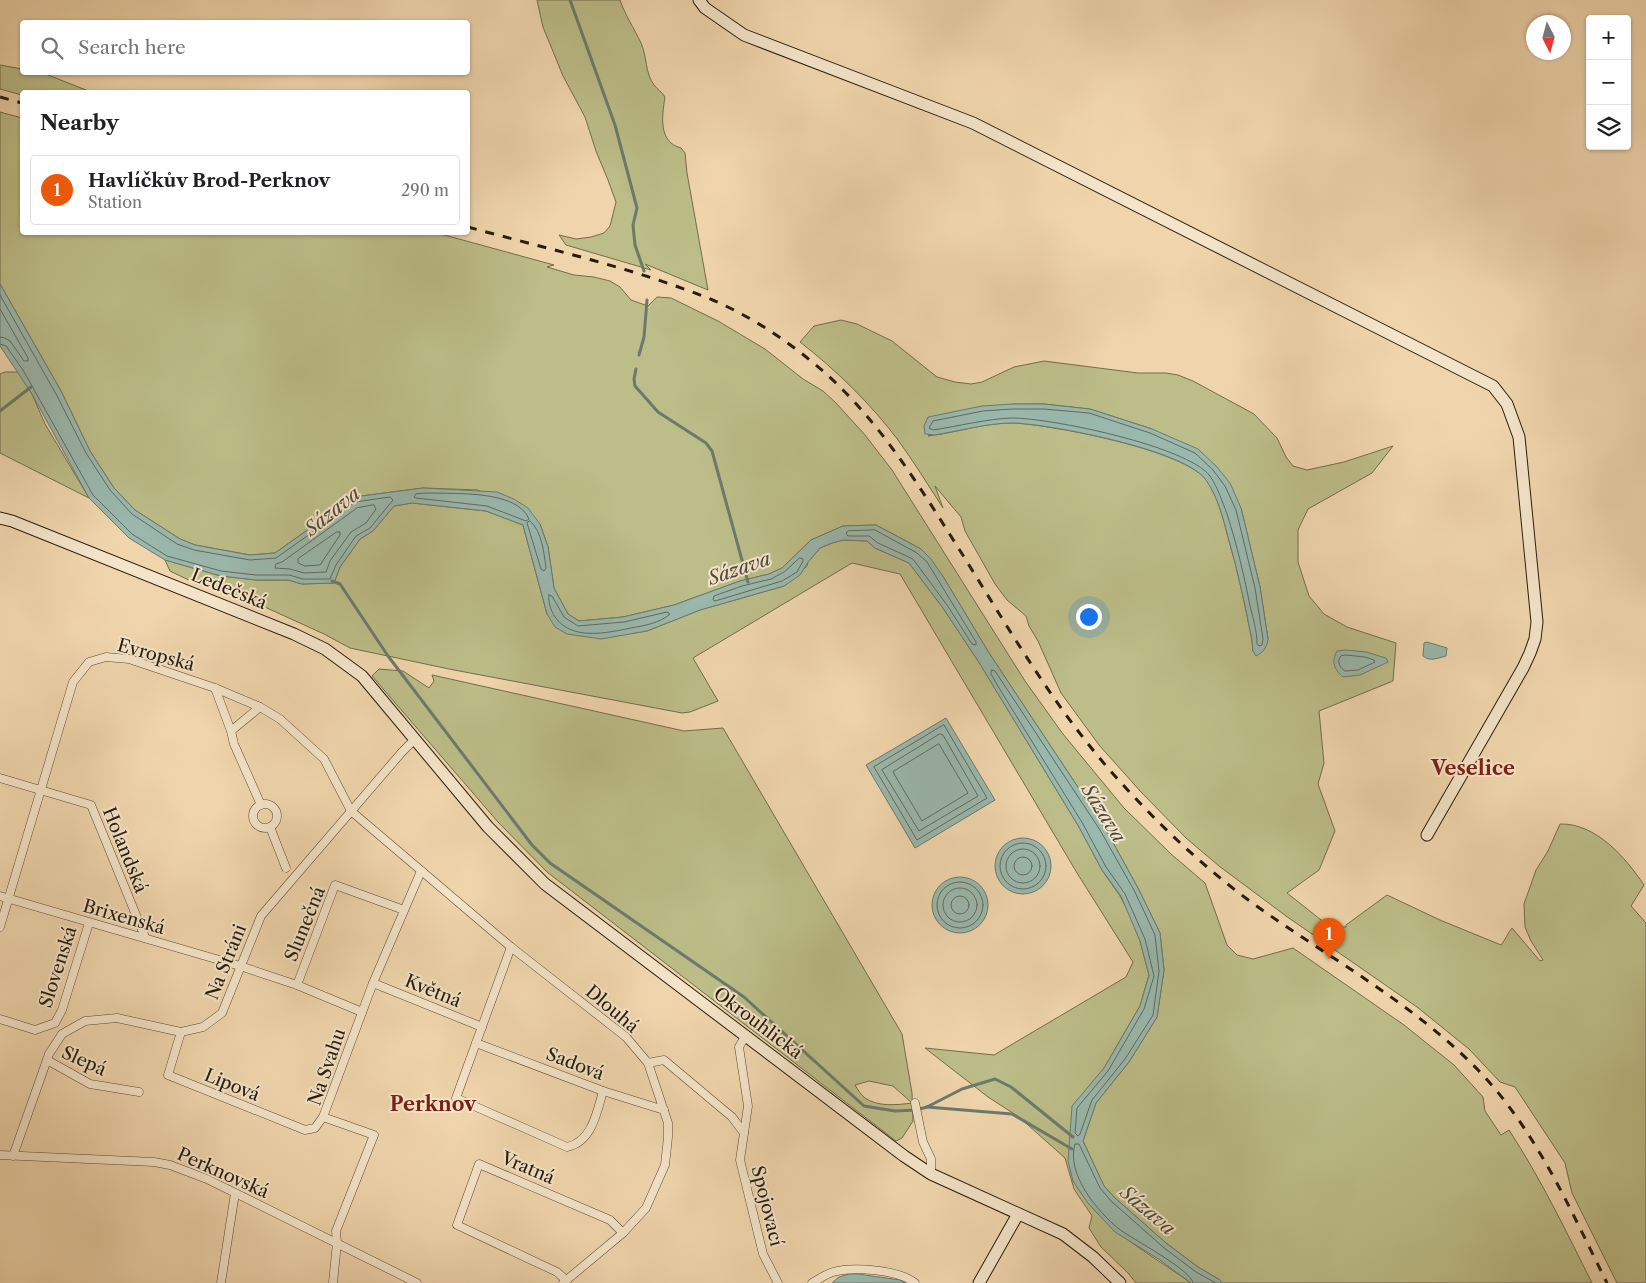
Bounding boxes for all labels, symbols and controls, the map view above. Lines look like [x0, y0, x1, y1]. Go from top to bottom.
north arrow [1526, 15, 1571, 60]
map controls [1586, 15, 1631, 150]
button: + [1586, 15, 1631, 60]
search box [20, 20, 470, 75]
icon: search [38, 34, 66, 62]
text: Search here [78, 36, 186, 59]
button: − [1586, 60, 1631, 105]
button: layers [1586, 105, 1631, 150]
text: Nearby [40, 110, 119, 135]
text: Havlíčkův Brod-Perknov [88, 169, 330, 192]
text: 1 [53, 180, 61, 200]
text: 290 m [401, 180, 449, 200]
text: Station [88, 192, 142, 212]
water label: Sázava [299, 482, 365, 541]
water label: Sázava [704, 547, 774, 590]
street label: Ledečská [188, 564, 271, 614]
your location [1076, 604, 1102, 630]
street label: Evropská [115, 634, 197, 676]
district label: Veselice [1430, 756, 1515, 780]
water label: Sázava [1076, 779, 1131, 847]
street label: Holandská [98, 804, 152, 897]
street label: Slunečná [280, 883, 330, 965]
street label: Brixenská [80, 895, 168, 939]
pin: 1 [1313, 918, 1345, 959]
street label: Na Stráni [201, 921, 251, 1003]
street label: Slovenská [34, 923, 82, 1011]
street label: Květná [402, 970, 465, 1012]
street label: Dlouhá [581, 980, 643, 1038]
street label: Okrouhlická [709, 982, 807, 1064]
street label: Na Svahu [304, 1026, 350, 1108]
street label: Slepá [58, 1041, 110, 1081]
street label: Sadová [543, 1043, 608, 1085]
street label: Lipová [201, 1064, 263, 1106]
district label: Perknov [390, 1092, 477, 1116]
street label: Perknovská [174, 1143, 273, 1203]
street label: Vratná [497, 1147, 558, 1189]
street label: Spojovací [746, 1163, 788, 1249]
water label: Sázava [1115, 1180, 1180, 1240]

